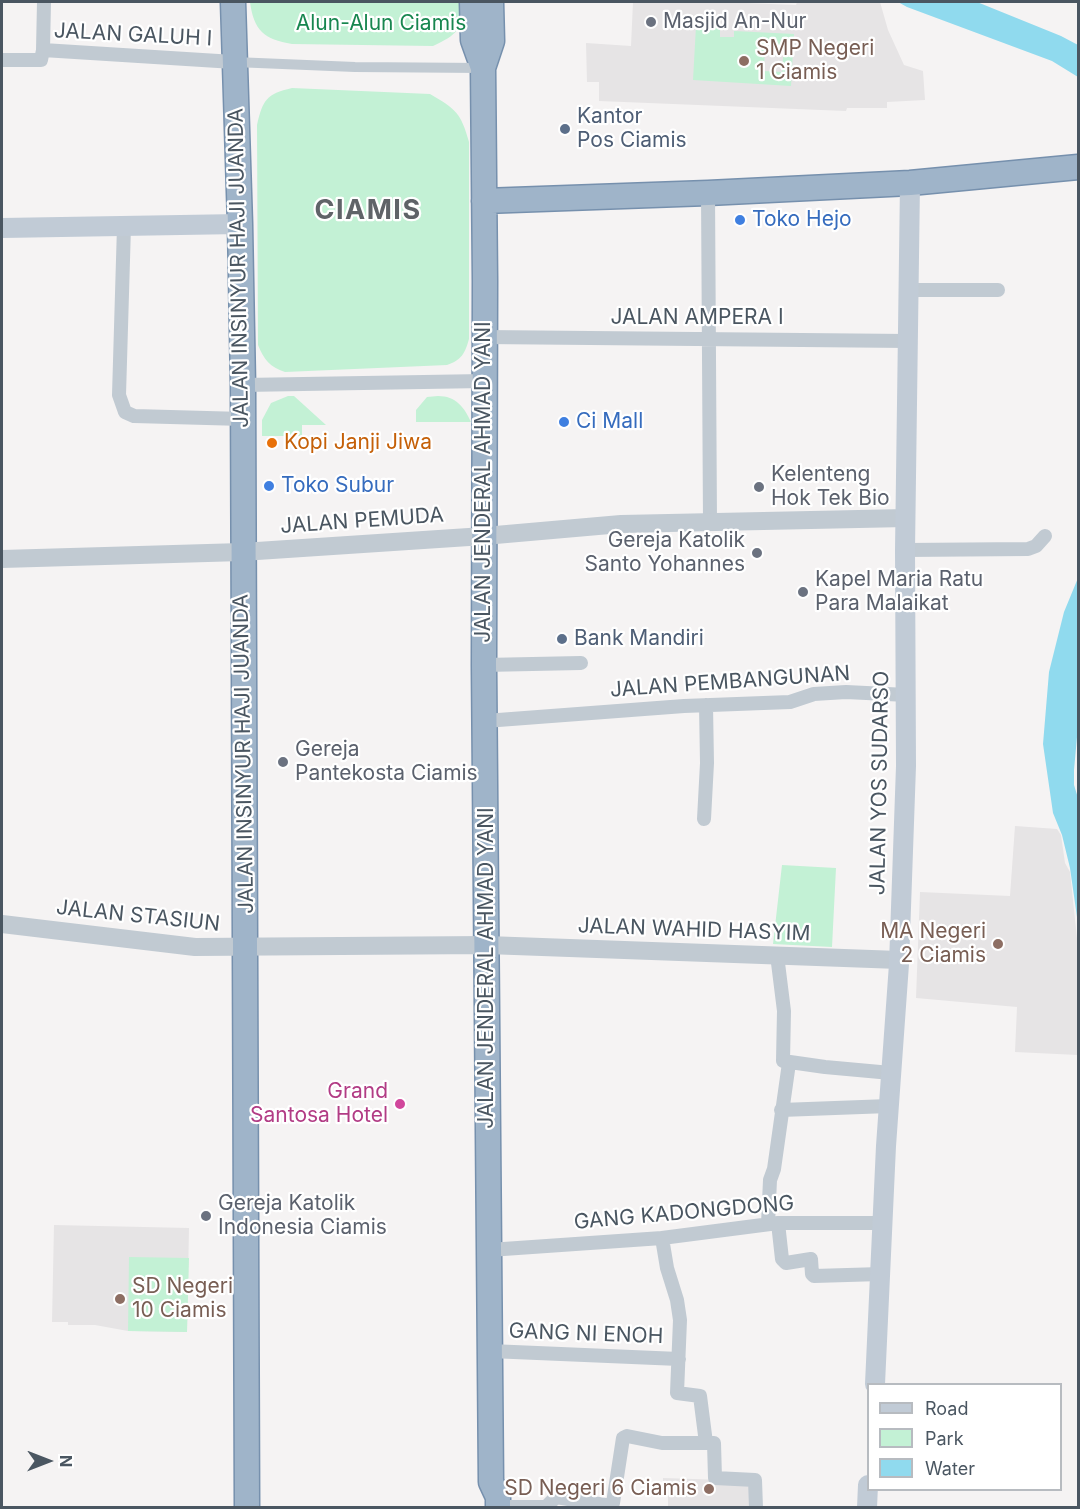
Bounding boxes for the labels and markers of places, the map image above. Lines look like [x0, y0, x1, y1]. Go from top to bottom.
place label: Masjid An-Nur [663, 9, 806, 35]
marker: Masjid An-Nur [644, 15, 658, 29]
place label: SMP Negeri 1 Ciamis [756, 36, 874, 86]
marker: SMP Negeri 1 Ciamis [737, 54, 751, 68]
place label: Kantor Pos Ciamis [577, 104, 687, 154]
marker: Kantor Pos Ciamis [558, 122, 572, 136]
place label: Toko Hejo [752, 207, 852, 233]
marker: Toko Hejo [733, 213, 747, 227]
place label: Ci Mall [576, 409, 643, 435]
marker: Ci Mall [557, 415, 571, 429]
place label: Kopi Janji Jiwa [284, 430, 432, 456]
marker: Kopi Janji Jiwa [265, 436, 279, 450]
place label: Kelenteng Hok Tek Bio [771, 462, 890, 512]
place label: Toko Subur [281, 473, 394, 499]
marker: Toko Subur [262, 479, 276, 493]
marker: Kelenteng Hok Tek Bio [752, 480, 766, 494]
place label: Gereja Katolik Santo Yohannes [585, 528, 745, 578]
marker: Gereja Katolik Santo Yohannes [750, 546, 764, 560]
place label: Kapel Maria Ratu Para Malaikat [815, 567, 983, 617]
marker: Kapel Maria Ratu Para Malaikat [796, 585, 810, 599]
place label: Bank Mandiri [574, 626, 704, 652]
marker: Bank Mandiri [555, 632, 569, 646]
place label: Gereja Pantekosta Ciamis [295, 737, 478, 787]
marker: Gereja Pantekosta Ciamis [276, 755, 290, 769]
place label: MA Negeri 2 Ciamis [880, 919, 986, 969]
marker: MA Negeri 2 Ciamis [991, 937, 1005, 951]
place label: Grand Santosa Hotel [250, 1079, 388, 1129]
marker: Grand Santosa Hotel [393, 1097, 407, 1111]
place label: Gereja Katolik Indonesia Ciamis [218, 1191, 387, 1241]
marker: Gereja Katolik Indonesia Ciamis [199, 1209, 213, 1223]
place label: SD Negeri 10 Ciamis [132, 1274, 233, 1324]
marker: SD Negeri 10 Ciamis [113, 1292, 127, 1306]
place label: SD Negeri 6 Ciamis [504, 1476, 697, 1502]
marker: SD Negeri 6 Ciamis [702, 1482, 716, 1496]

